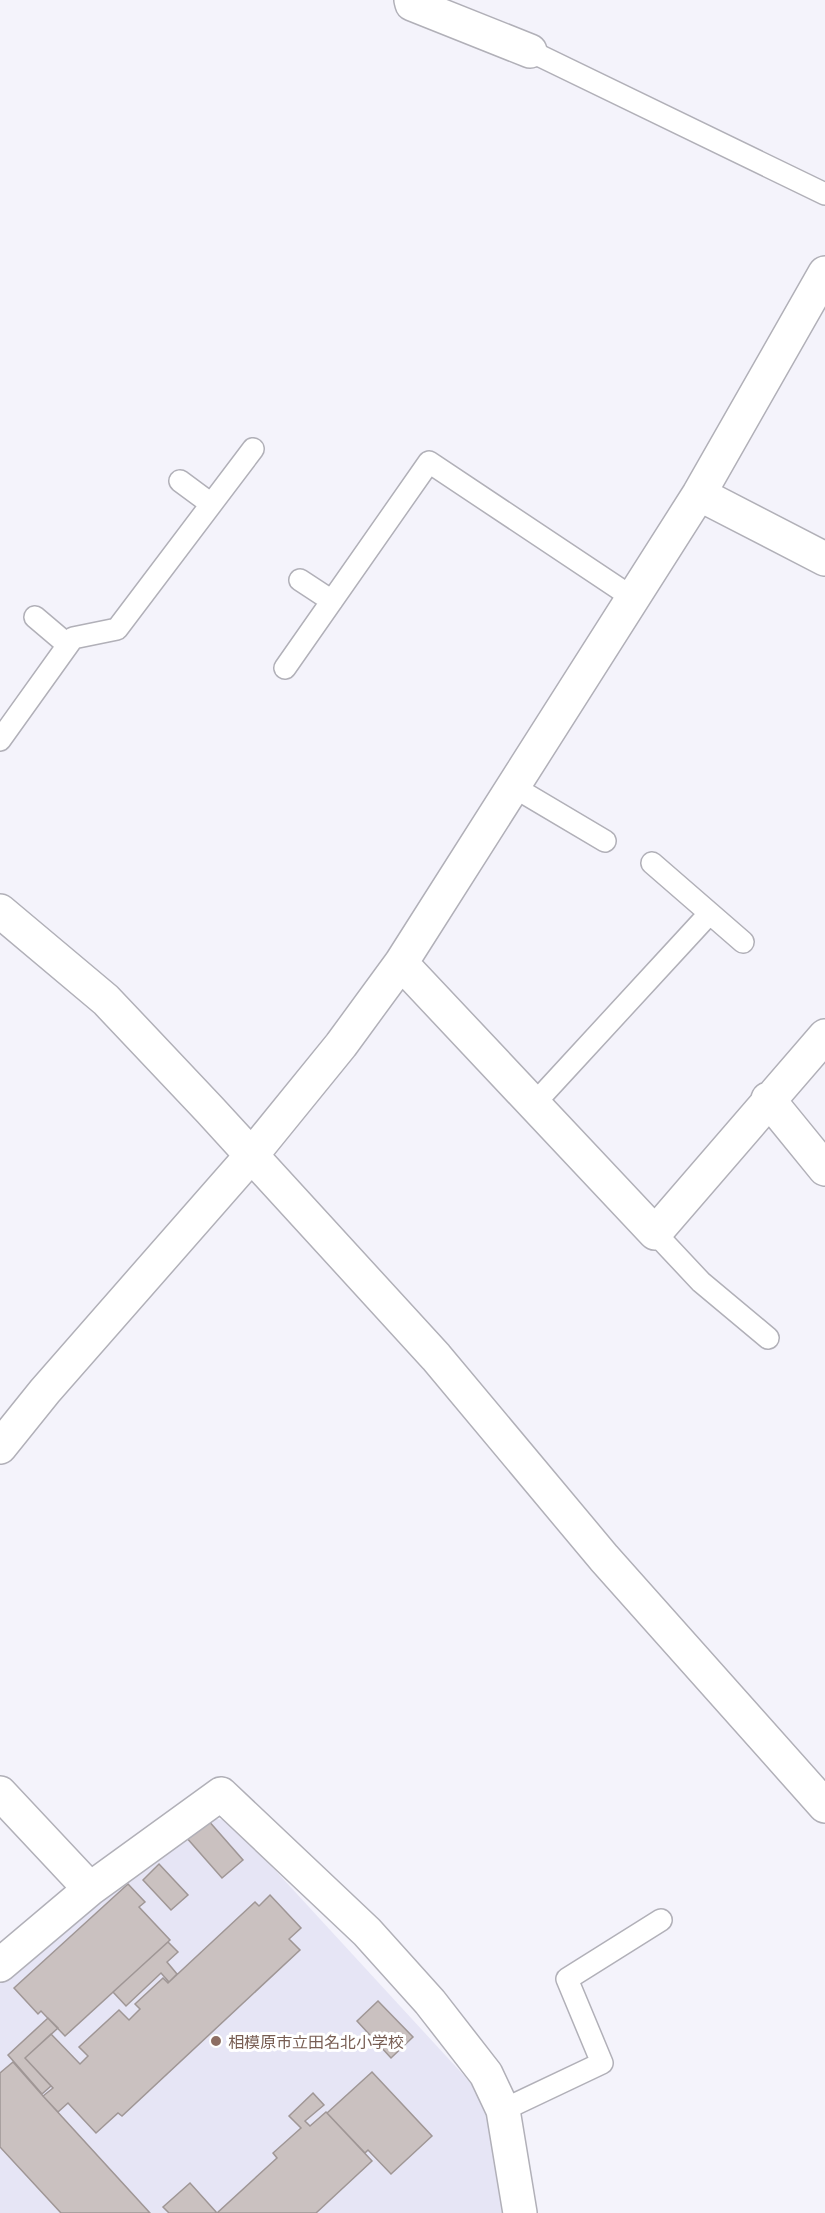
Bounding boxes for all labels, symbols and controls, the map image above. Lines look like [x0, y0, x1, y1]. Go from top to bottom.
place label: 相模原市立田名北小学校 [228, 2029, 404, 2053]
marker: 相模原市立田名北小学校 [209, 2034, 223, 2048]

